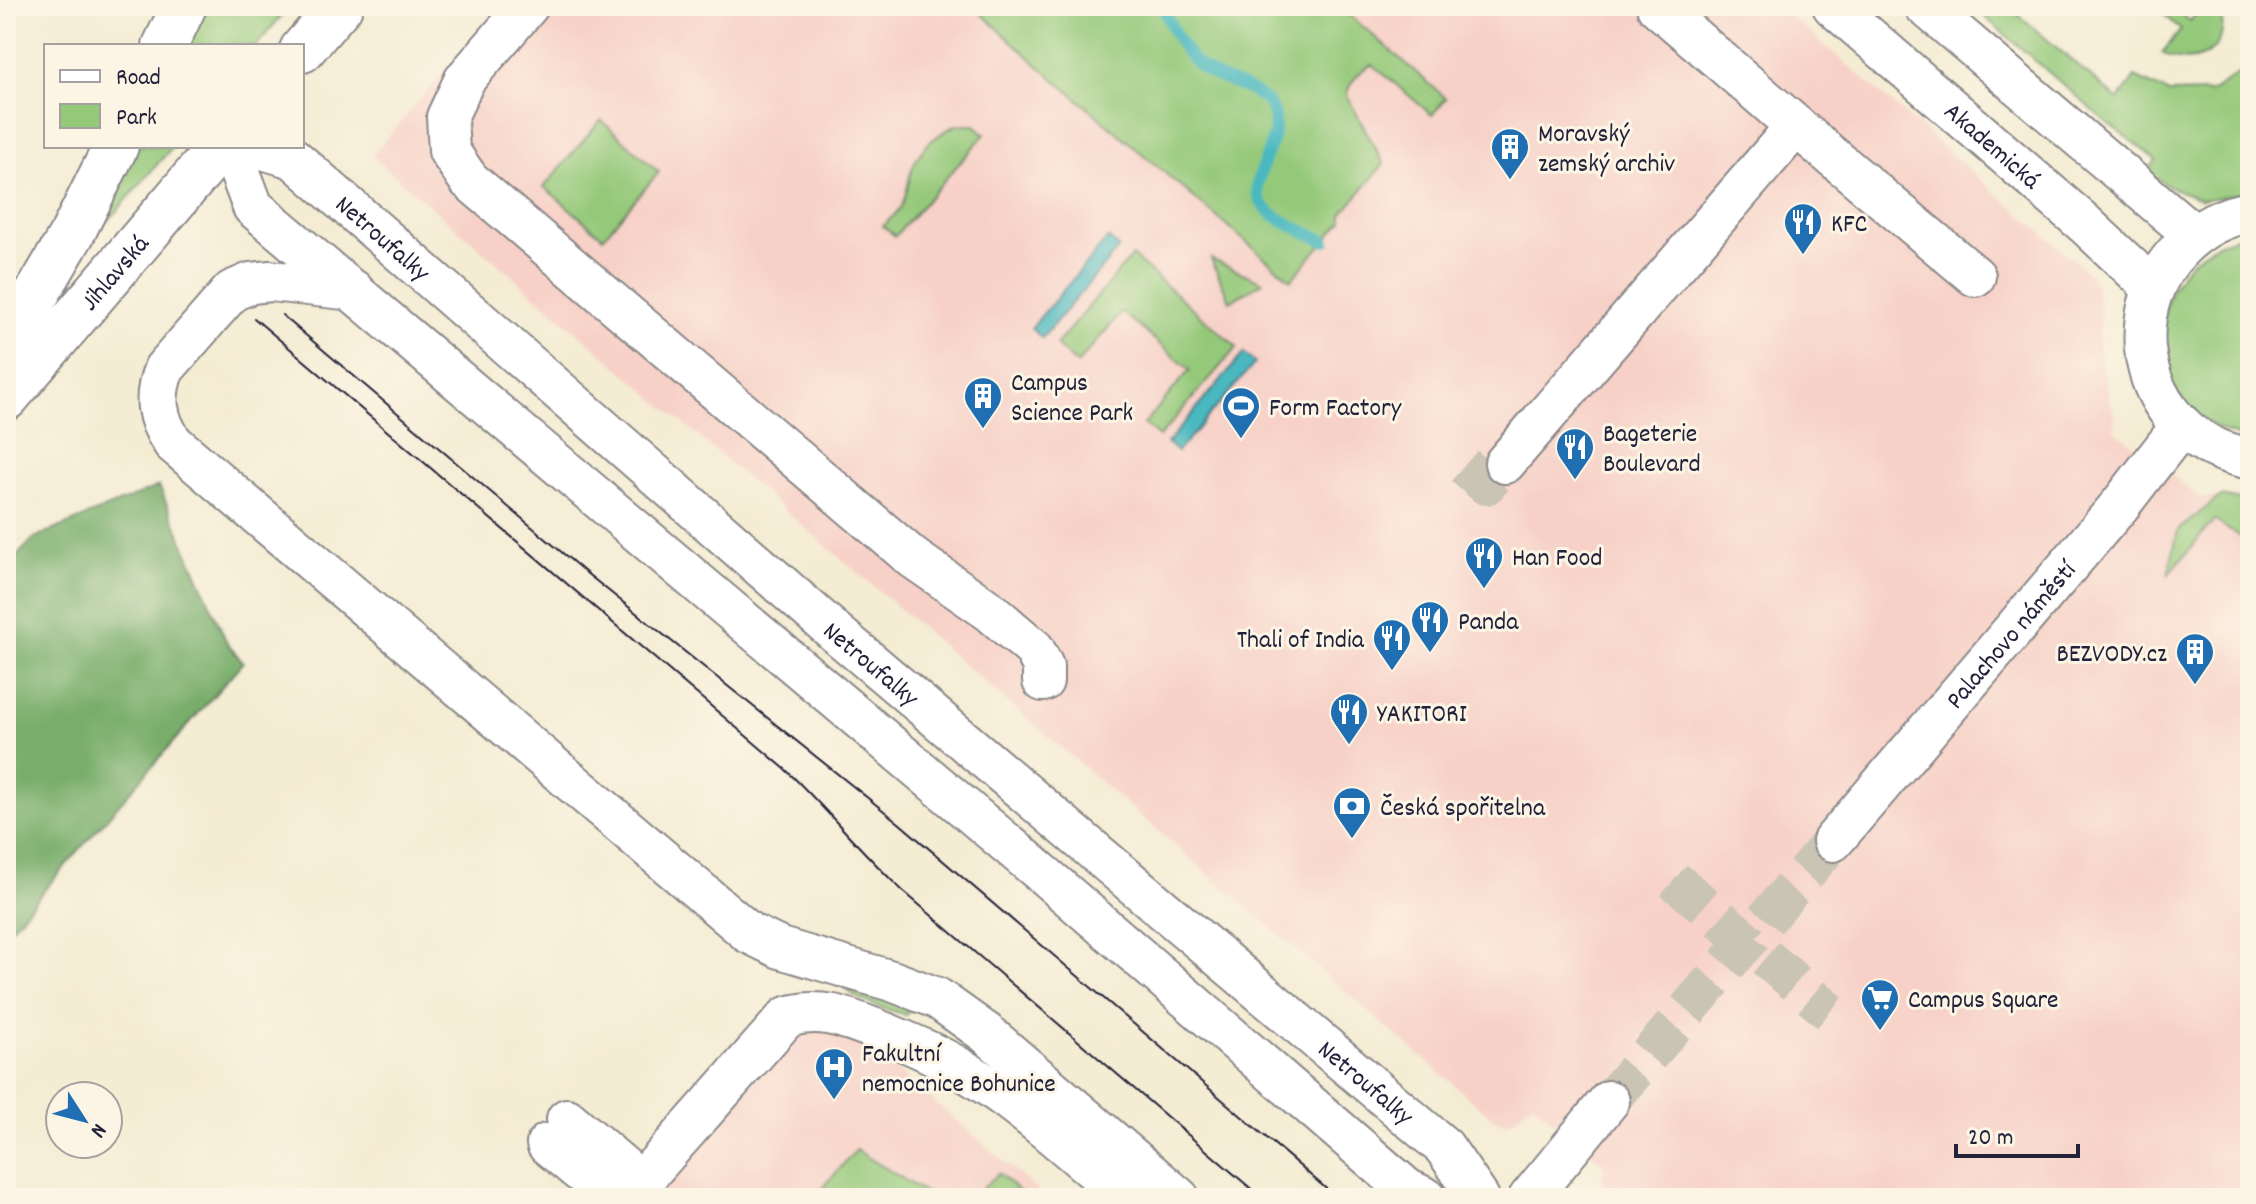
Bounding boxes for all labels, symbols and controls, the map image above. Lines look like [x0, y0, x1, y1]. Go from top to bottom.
legend [44, 44, 304, 148]
text: Road [116, 62, 161, 96]
street label: Akademická [1935, 95, 2048, 200]
text: Park [116, 102, 157, 136]
place label: Moravský zemský archiv [1538, 117, 1675, 184]
building icon: Moravský zemský archiv [1489, 126, 1531, 181]
street label: Netroufalky [326, 188, 437, 292]
restaurant icon: KFC [1782, 201, 1824, 256]
place label: KFC [1831, 207, 1868, 244]
street label: Jihlavská [73, 228, 160, 320]
place label: Campus Science Park [1011, 366, 1133, 433]
building icon: Campus Science Park [962, 375, 1004, 430]
sports icon: Form Factory [1220, 385, 1262, 440]
place label: Form Factory [1269, 391, 1402, 428]
place label: Bageterie Boulevard [1603, 417, 1701, 484]
restaurant icon: Bageterie Boulevard [1554, 426, 1596, 481]
restaurant icon: Han Food [1463, 535, 1505, 590]
place label: Han Food [1512, 541, 1602, 578]
street label: Palachovo náměstí [1938, 553, 2088, 719]
restaurant icon: Panda [1409, 599, 1451, 654]
place label: Panda [1458, 605, 1519, 642]
street label: Netroufalky [813, 615, 926, 717]
restaurant icon: Thali of India [1371, 617, 1413, 672]
place label: Thali of India [1237, 623, 1365, 660]
building icon: BEZVODY.cz [2174, 631, 2216, 686]
place label: BEZVODY.cz [2056, 637, 2167, 674]
restaurant icon: YAKITORI [1328, 691, 1370, 746]
place label: YAKITORI [1377, 697, 1467, 734]
bank icon: Česká spořitelna [1331, 785, 1373, 840]
place label: Česká spořitelna [1380, 791, 1546, 828]
supermarket icon: Campus Square [1859, 977, 1901, 1032]
place label: Campus Square [1908, 983, 2059, 1020]
street label: Netroufalky [1308, 1033, 1421, 1136]
place label: Fakultní nemocnice Bohunice [862, 1037, 1056, 1104]
hospital icon: Fakultní nemocnice Bohunice [813, 1046, 855, 1101]
north arrow [44, 1080, 124, 1160]
scale bar [1956, 1108, 2078, 1158]
text: N [82, 1116, 113, 1143]
text: 20 m [1968, 1122, 2014, 1156]

